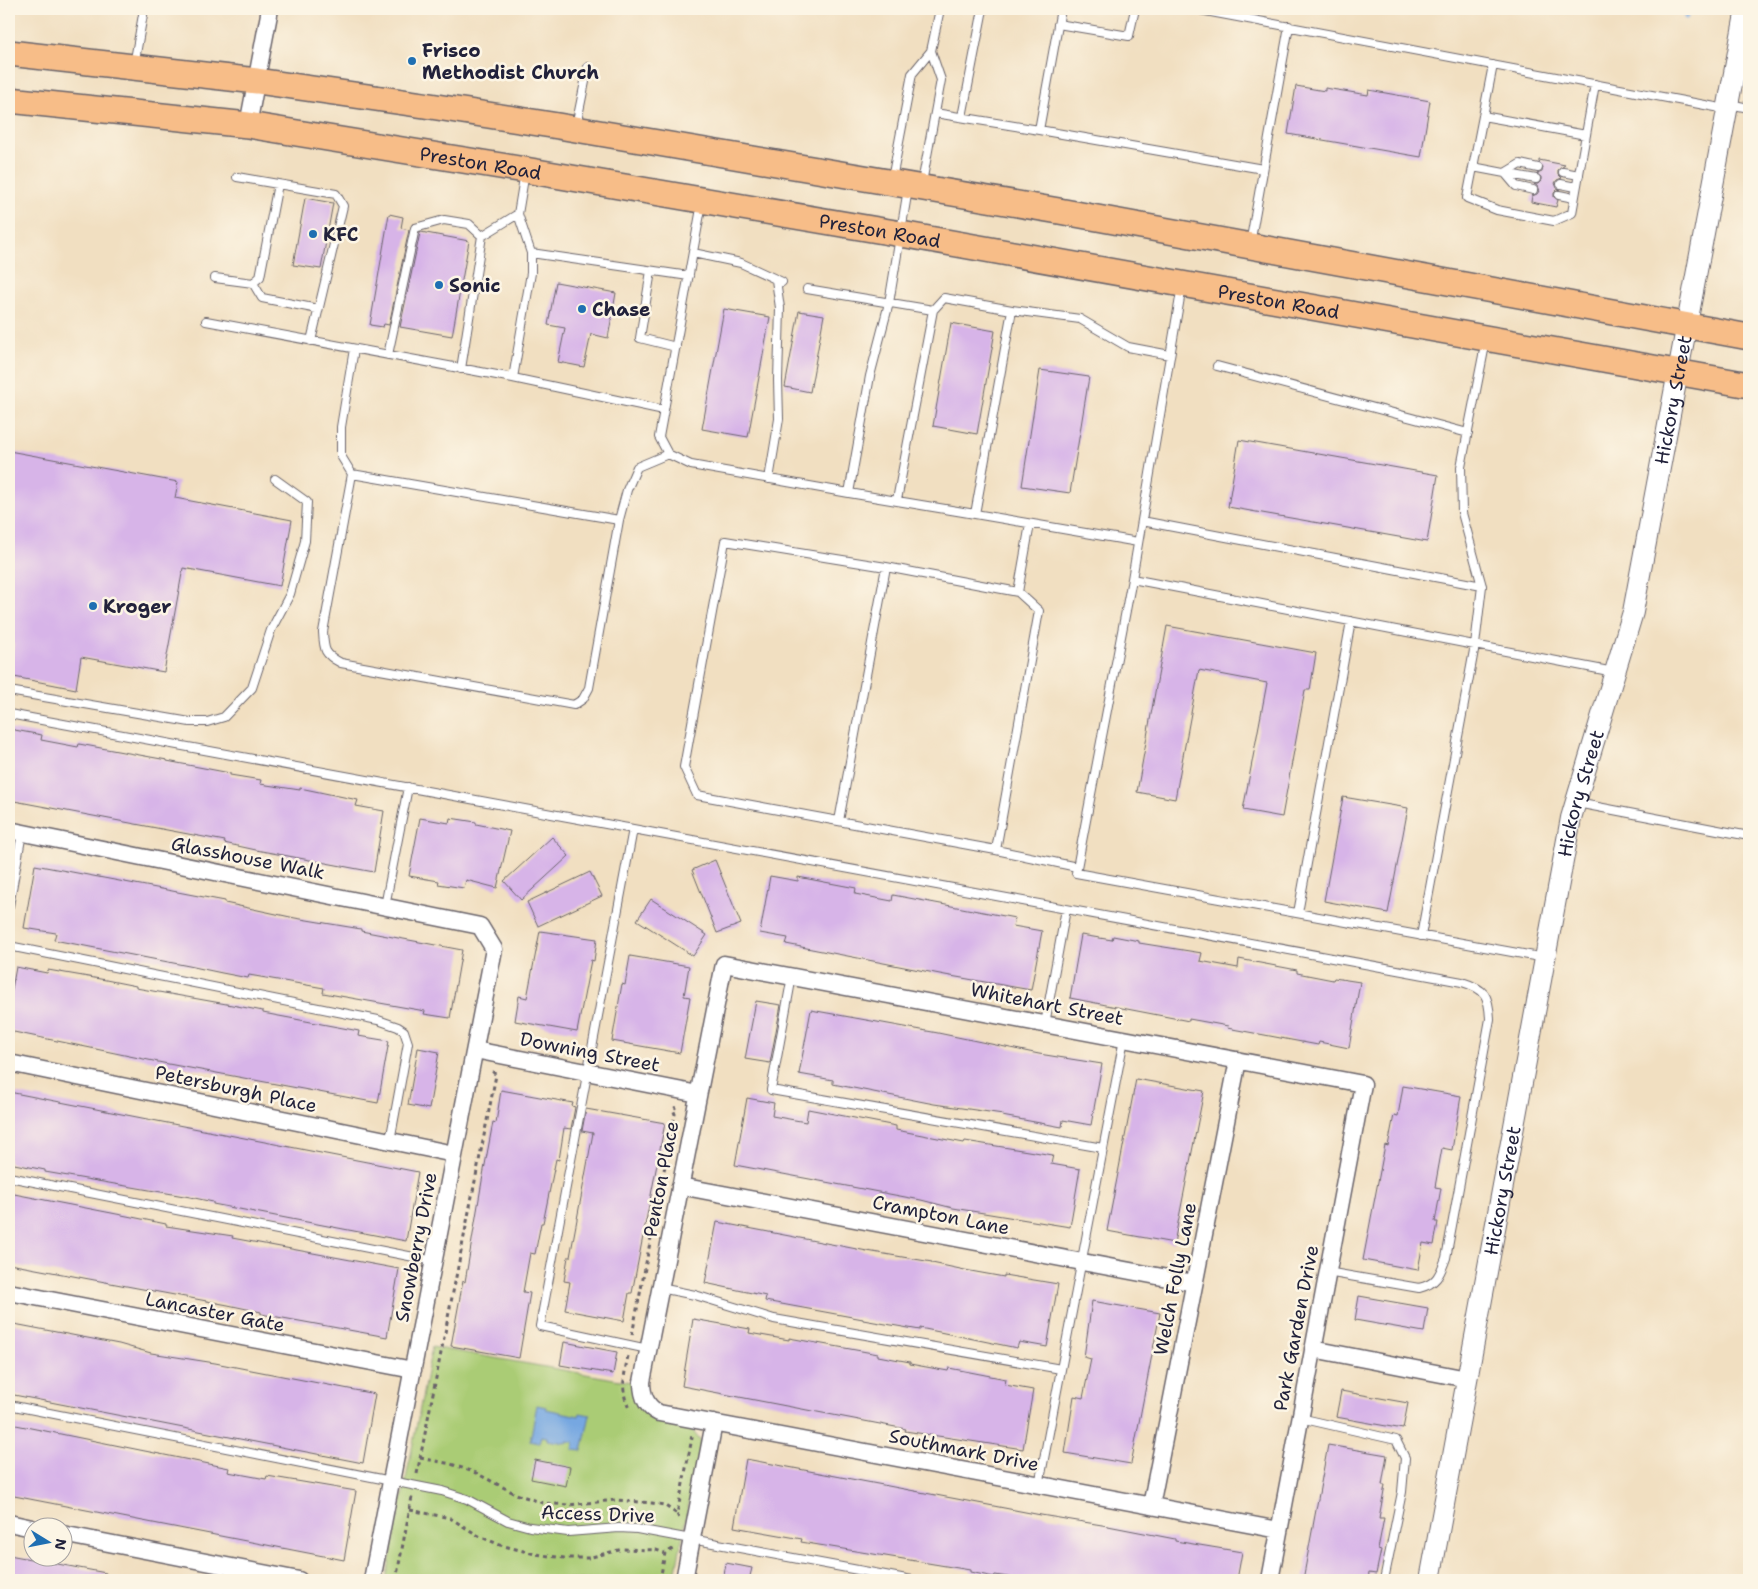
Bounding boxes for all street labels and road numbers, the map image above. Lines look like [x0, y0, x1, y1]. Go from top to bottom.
street label: Preston Road [418, 141, 544, 185]
street label: Preston Road [817, 208, 943, 253]
street label: Preston Road [1216, 278, 1342, 324]
street label: Hickory Street [1648, 333, 1697, 466]
street label: Hickory Street [1552, 727, 1609, 859]
street label: Glasshouse Walk [169, 831, 327, 885]
street label: Whitehart Street [968, 977, 1126, 1031]
street label: Downing Street [518, 1026, 662, 1078]
street label: Petersburgh Place [153, 1060, 319, 1118]
street label: Penton Place [637, 1119, 685, 1239]
street label: Hickory Street [1478, 1124, 1526, 1257]
street label: Snowberry Drive [389, 1170, 443, 1324]
street label: Crampton Lane [870, 1189, 1012, 1241]
street label: Welch Folly Lane [1148, 1200, 1202, 1358]
street label: Park Garden Drive [1268, 1243, 1324, 1413]
street label: Lancaster Gate [143, 1286, 287, 1338]
street label: Southmark Drive [887, 1423, 1041, 1477]
street label: Access Drive [540, 1500, 656, 1528]

